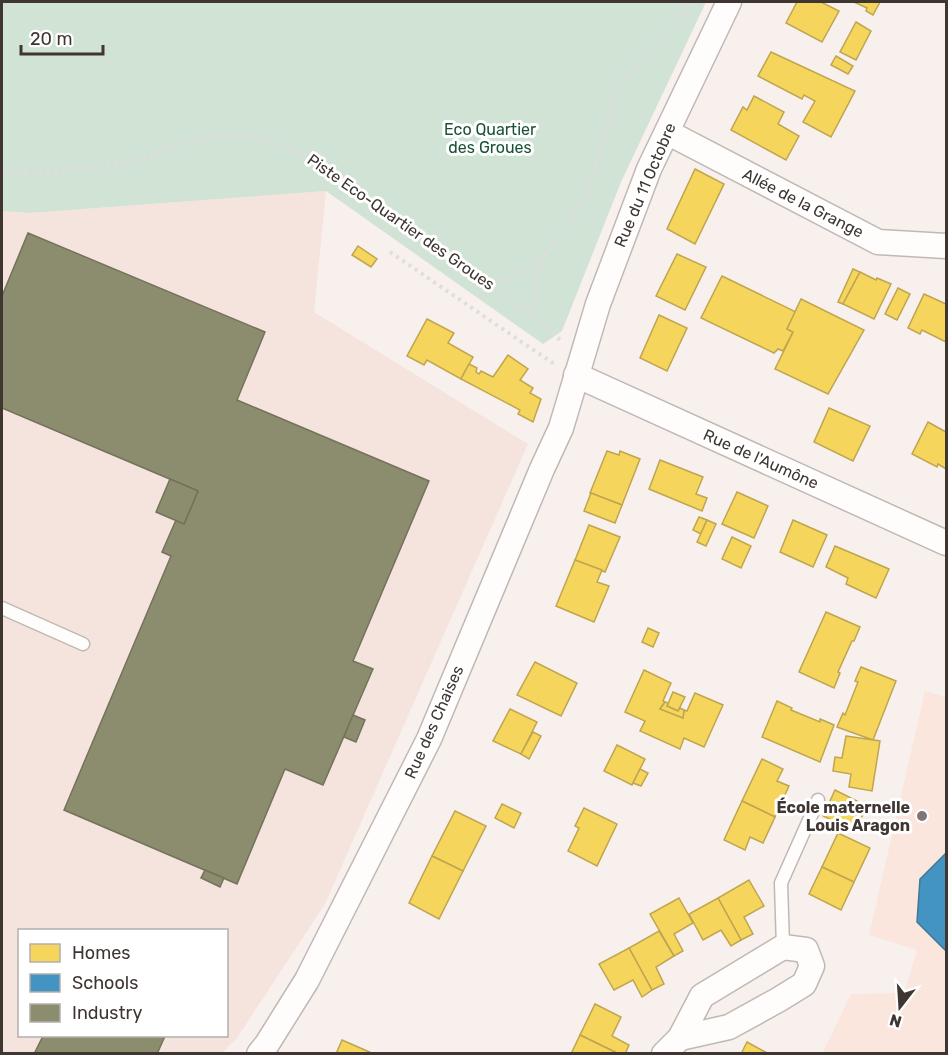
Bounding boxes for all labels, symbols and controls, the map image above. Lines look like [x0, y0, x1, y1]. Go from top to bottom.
scale bar [21, 18, 104, 56]
text: 20 m [30, 28, 72, 50]
park label: Eco Quartier des Groues [444, 120, 536, 157]
street label: Rue du 11 Octobre [610, 120, 680, 250]
street label: Piste Eco-Quartier des Groues [304, 150, 498, 294]
street label: Allée de la Grange [739, 164, 867, 242]
street label: Rue de l'Aumône [700, 425, 822, 493]
street label: Rue des Chaises [401, 662, 467, 782]
place label: École maternelle Louis Aragon [776, 797, 910, 835]
marker: École maternelle Louis Aragon [915, 809, 929, 823]
legend [18, 929, 228, 1037]
text: Homes [72, 942, 130, 964]
text: Schools [72, 972, 138, 994]
north arrow [870, 977, 930, 1037]
text: Industry [72, 1002, 142, 1024]
text: N [887, 1010, 904, 1032]

